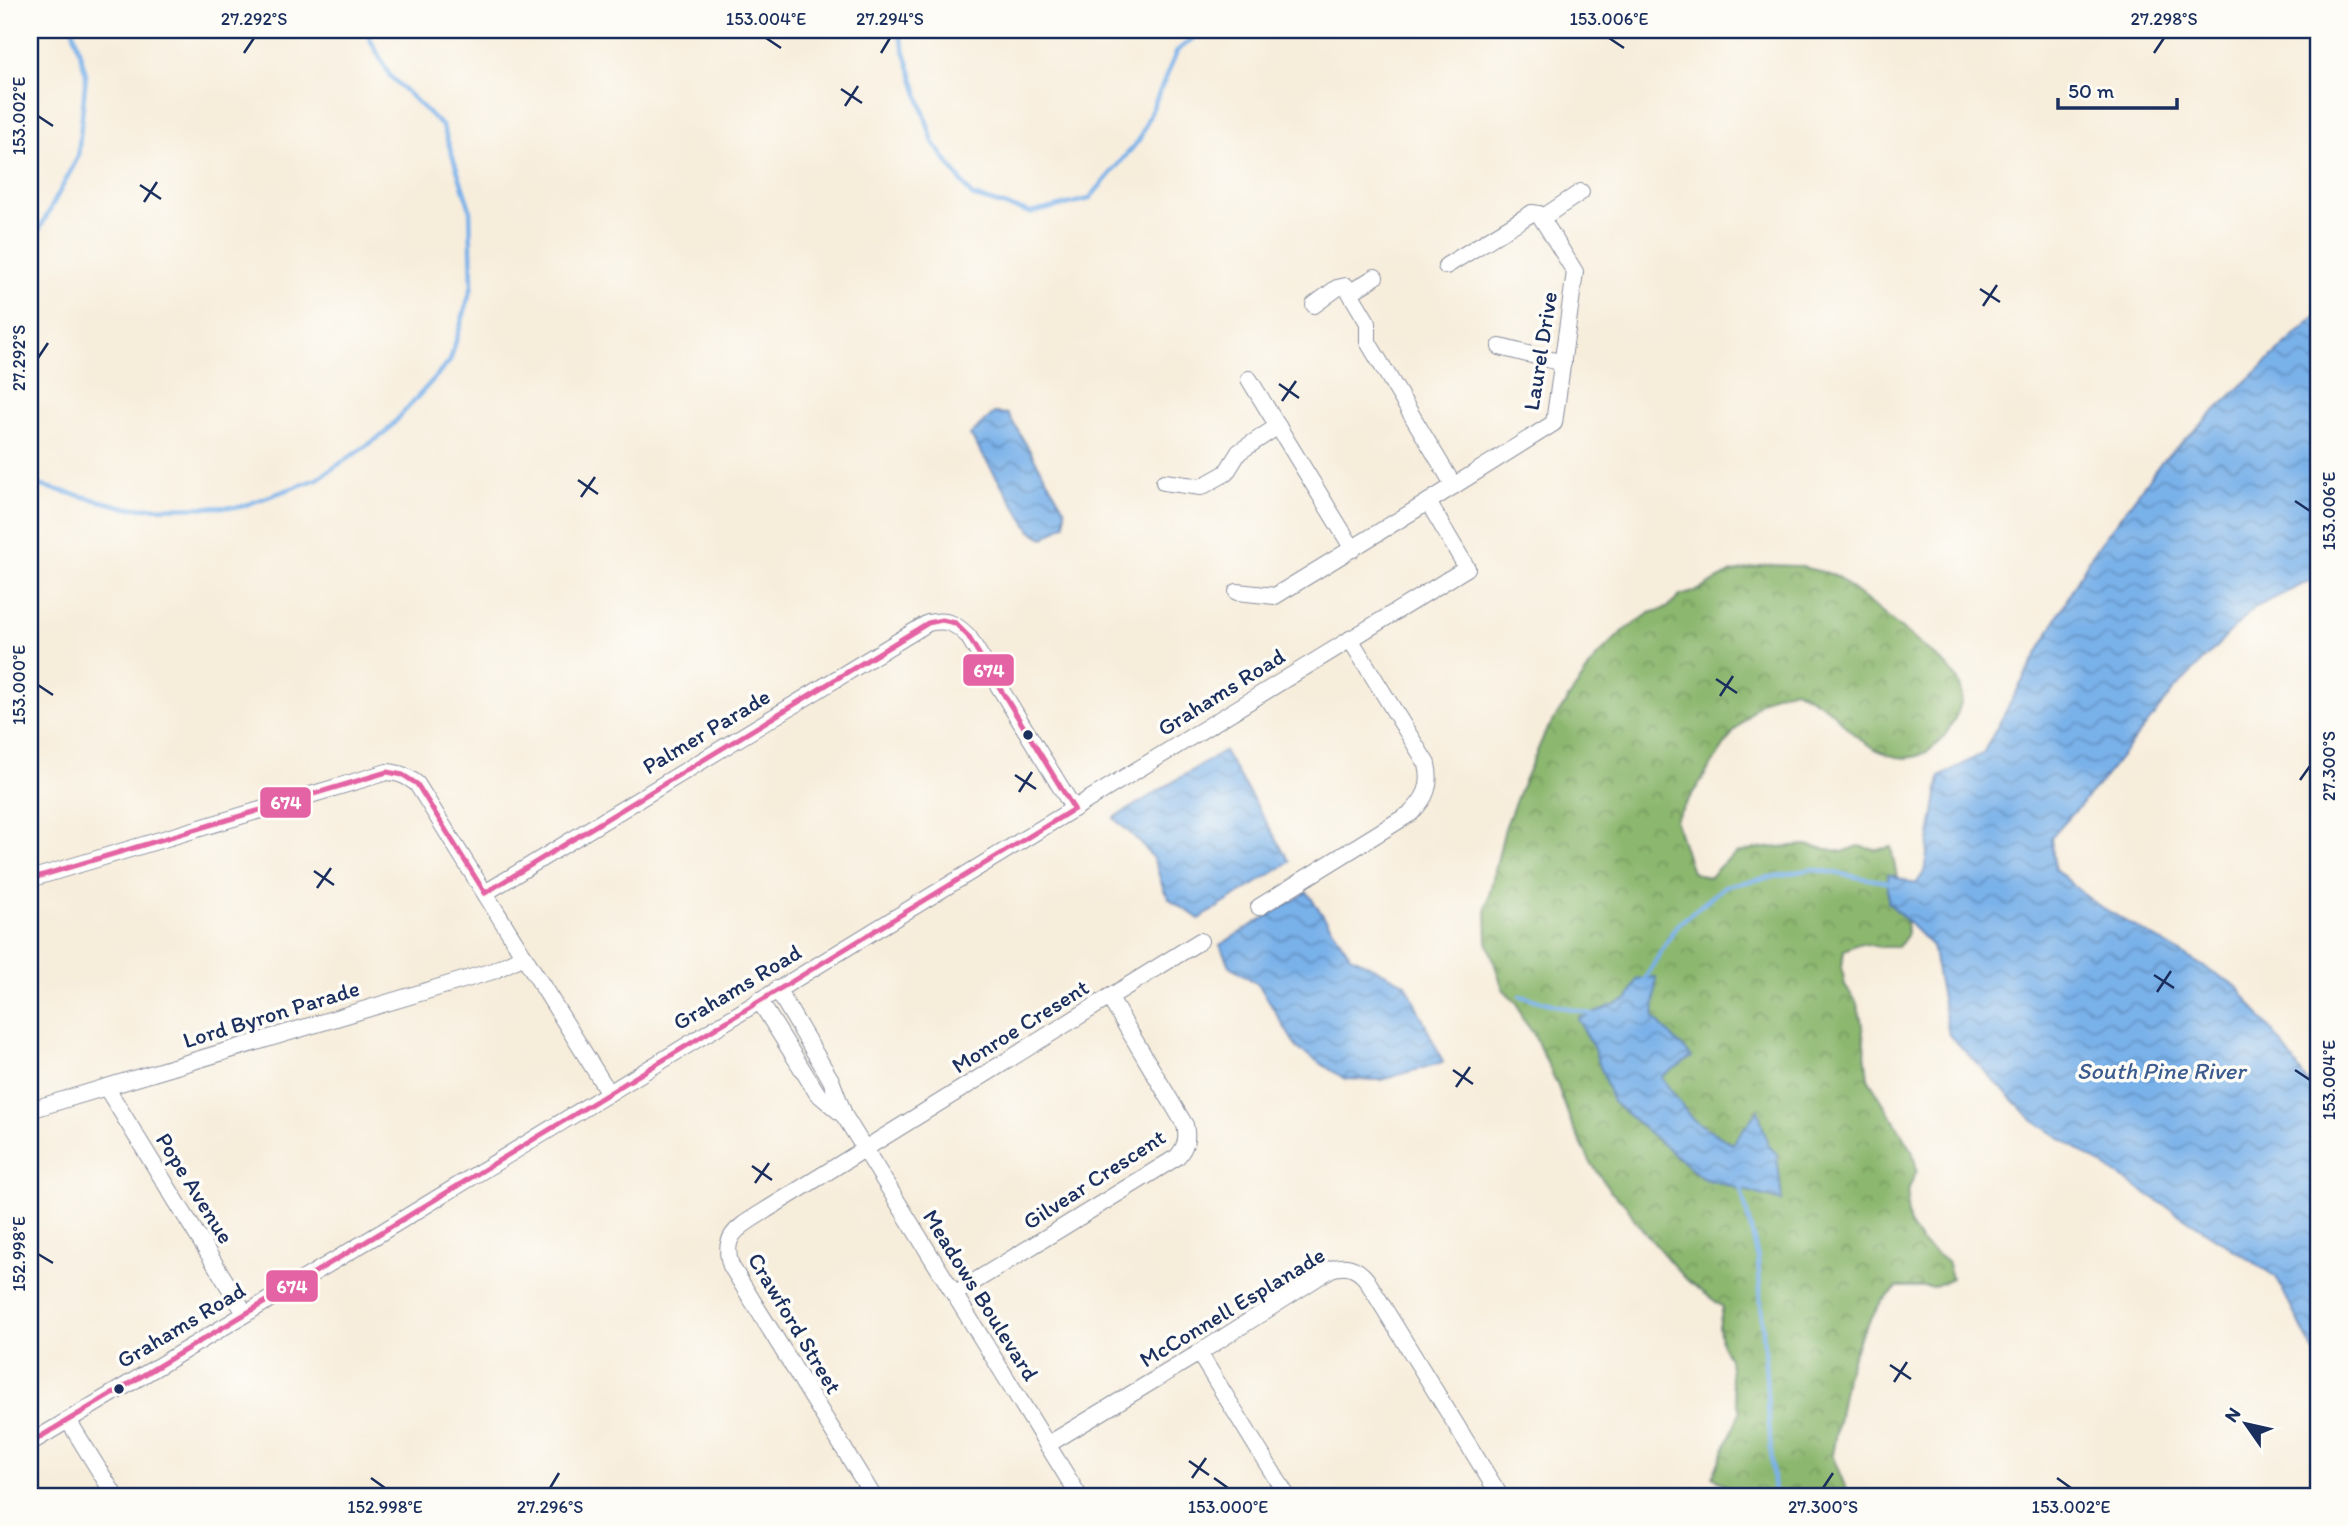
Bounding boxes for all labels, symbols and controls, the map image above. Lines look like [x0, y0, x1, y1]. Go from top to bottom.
text: 27.292°S [221, 8, 287, 30]
text: 153.004°E [726, 8, 806, 30]
text: 27.294°S [856, 8, 924, 30]
text: 153.006°E [1570, 8, 1649, 30]
text: 27.298°S [2131, 8, 2198, 30]
scale bar [2058, 66, 2176, 110]
text: 153.002°E [8, 76, 30, 155]
text: 50 m [2068, 78, 2115, 103]
street label: Laurel Drive [1517, 290, 1563, 412]
text: 27.292°S [8, 325, 30, 391]
text: 153.006°E [2318, 471, 2340, 550]
street label: Grahams Road [1152, 642, 1290, 742]
text: 153.000°E [8, 645, 30, 725]
line badge: 674 [962, 653, 1015, 687]
text: 674 [974, 659, 1005, 682]
street label: Palmer Parade [637, 682, 775, 780]
unlabelled marker [1021, 728, 1035, 742]
text: 27.300°S [2318, 731, 2340, 801]
line badge: 674 [259, 786, 312, 819]
text: 674 [271, 791, 302, 814]
street label: Grahams Road [668, 938, 806, 1036]
street label: Monroe Cresent [946, 972, 1094, 1079]
street label: Lord Byron Parade [179, 974, 363, 1054]
text: 153.004°E [2318, 1040, 2340, 1120]
water label: South Pine River [2077, 1056, 2248, 1085]
street label: Gilvear Crescent [1017, 1122, 1171, 1235]
street label: Pope Avenue [150, 1127, 240, 1249]
street label: Meadows Boulevard [917, 1204, 1045, 1386]
text: 152.998°E [8, 1216, 30, 1292]
street label: McConnell Esplanade [1134, 1240, 1330, 1374]
street label: Crawford Street [742, 1247, 848, 1399]
line badge: 674 [265, 1269, 319, 1303]
text: 674 [277, 1275, 308, 1298]
street label: Grahams Road [112, 1276, 250, 1374]
unlabelled marker [112, 1382, 126, 1396]
north arrow [2212, 1390, 2282, 1460]
text: N [2219, 1403, 2245, 1427]
text: 152.998°E [347, 1496, 423, 1518]
text: 27.296°S [517, 1496, 583, 1518]
text: 153.000°E [1188, 1496, 1268, 1518]
text: 27.300°S [1788, 1496, 1858, 1518]
text: 153.002°E [2032, 1496, 2111, 1518]

